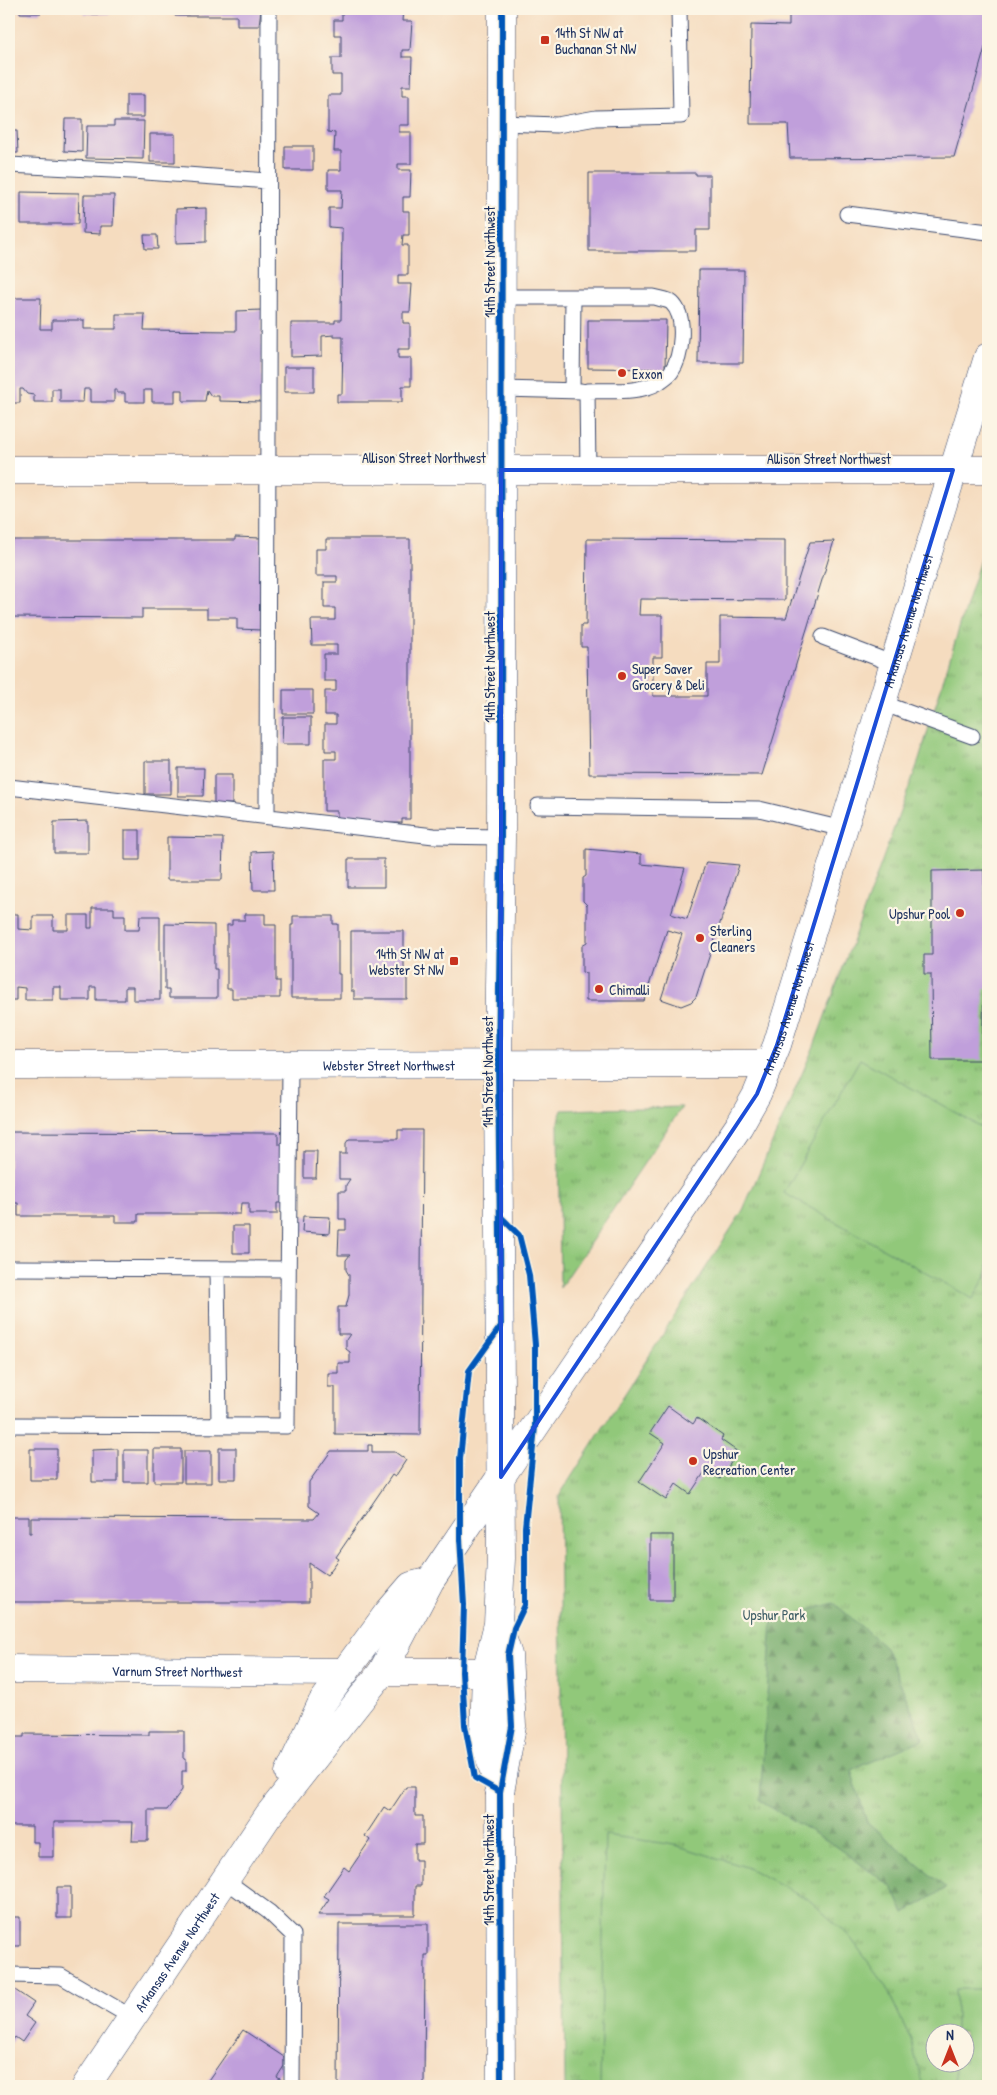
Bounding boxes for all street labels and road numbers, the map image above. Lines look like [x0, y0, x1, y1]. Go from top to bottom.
street label: 14th Street Northwest [480, 206, 499, 318]
street label: Allison Street Northwest [362, 448, 486, 467]
street label: Allison Street Northwest [767, 449, 891, 468]
street label: Arkansas Avenue Northwest [878, 551, 937, 690]
street label: 14th Street Northwest [480, 611, 499, 723]
street label: Arkansas Avenue Northwest [757, 938, 818, 1077]
street label: 14th Street Northwest [478, 1016, 497, 1128]
street label: Webster Street Northwest [323, 1055, 455, 1074]
street label: Varnum Street Northwest [111, 1660, 243, 1681]
street label: 14th Street Northwest [479, 1814, 498, 1926]
street label: Arkansas Avenue Northwest [130, 1888, 224, 2015]

